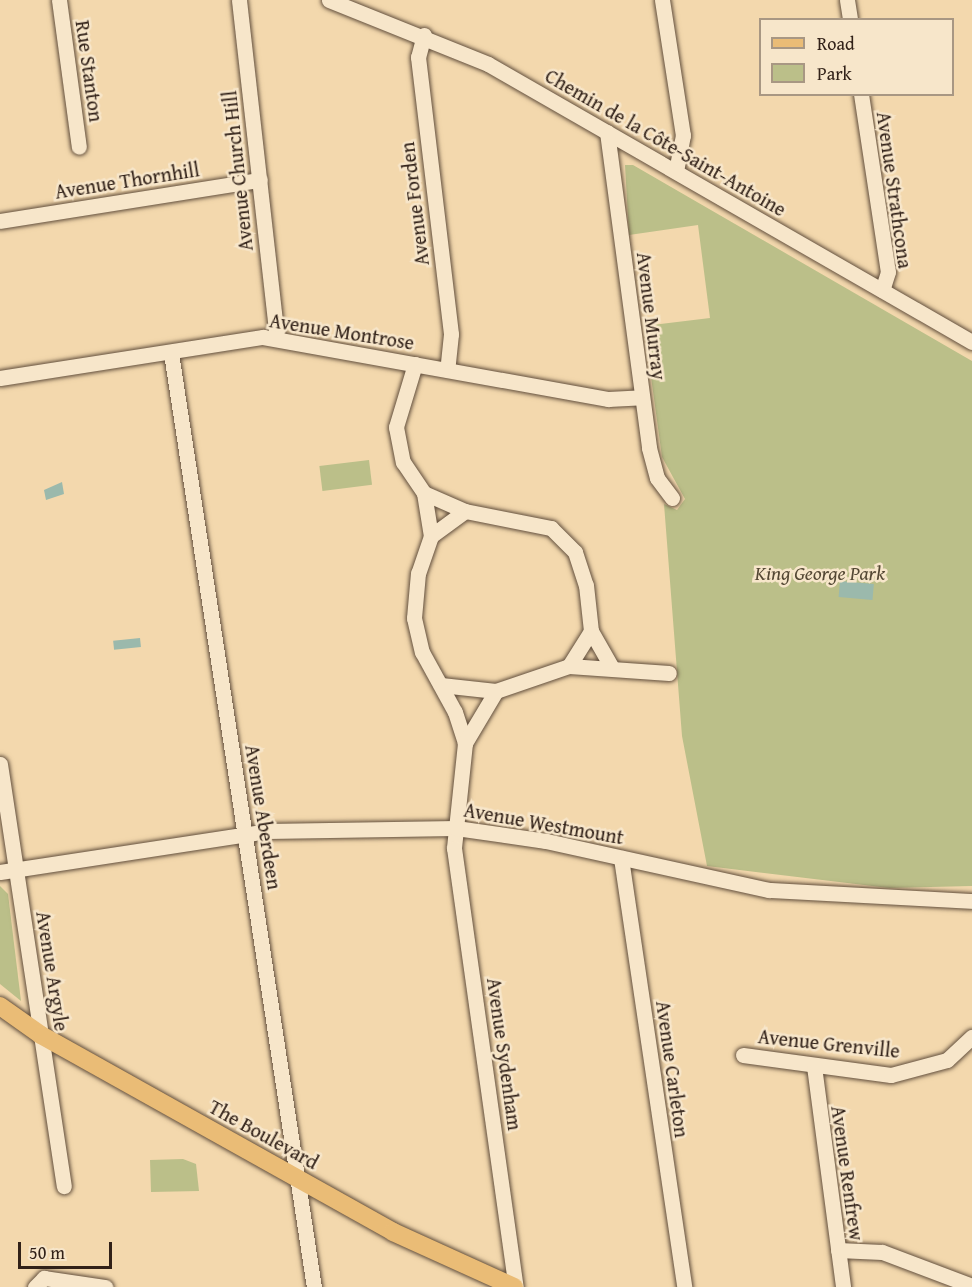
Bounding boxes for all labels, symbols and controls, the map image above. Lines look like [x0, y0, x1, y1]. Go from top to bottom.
legend [759, 18, 954, 96]
street label: Rue Stanton [71, 19, 109, 123]
text: Road [817, 30, 855, 57]
text: Park [817, 60, 852, 87]
street label: Chemin de la Côte-Saint-Antoine [541, 63, 791, 221]
street label: Avenue Church Hill [217, 90, 257, 252]
street label: Avenue Strathcona [872, 110, 918, 270]
street label: Avenue Forden [395, 141, 433, 267]
street label: Avenue Thornhill [53, 157, 201, 203]
street label: Avenue Murray [632, 251, 672, 381]
street label: Avenue Montrose [268, 308, 416, 354]
park label: King George Park [755, 560, 885, 584]
street label: Avenue Aberdeen [241, 743, 287, 891]
street label: Avenue Westmount [462, 797, 626, 849]
street label: Avenue Argyle [32, 909, 74, 1033]
street label: Avenue Sydenham [482, 976, 528, 1132]
street label: Avenue Carleton [652, 999, 694, 1139]
street label: Avenue Grenville [757, 1024, 901, 1062]
street label: The Boulevard [205, 1094, 323, 1174]
street label: Avenue Renfrew [827, 1104, 869, 1242]
scale bar [21, 1230, 116, 1268]
text: 50 m [29, 1239, 65, 1266]

